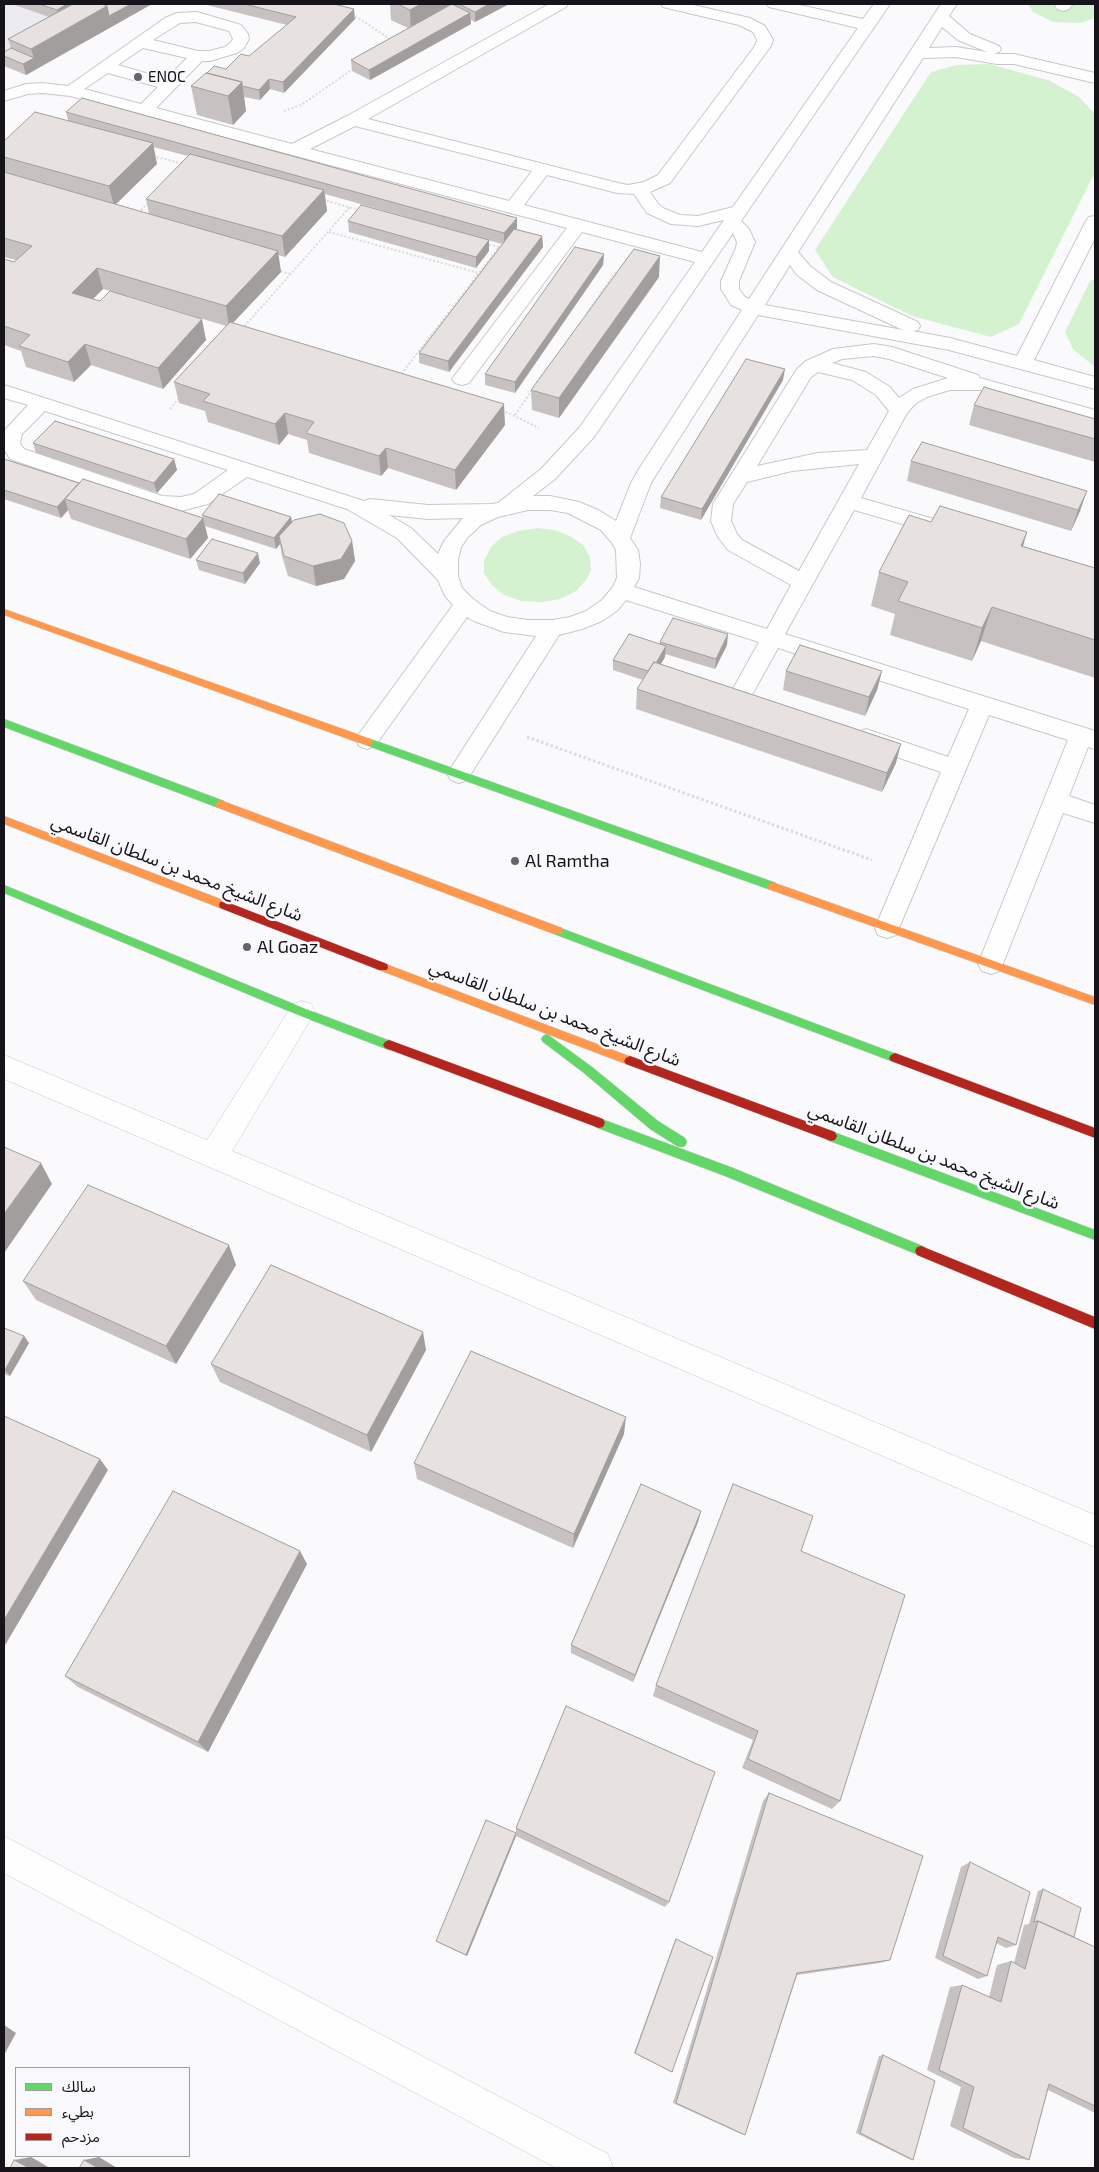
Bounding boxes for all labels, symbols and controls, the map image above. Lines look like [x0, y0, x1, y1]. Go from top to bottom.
place label: ENOC [148, 68, 186, 86]
marker: ENOC [132, 71, 144, 83]
street label: شارع الشيخ محمد بن سلطان القاسمي [48, 810, 306, 926]
place label: Al Ramtha [525, 850, 610, 872]
marker: Al Ramtha [509, 855, 521, 867]
place label: Al Goaz [257, 936, 318, 958]
marker: Al Goaz [241, 941, 253, 953]
street label: شارع الشيخ محمد بن سلطان القاسمي [426, 955, 684, 1071]
street label: شارع الشيخ محمد بن سلطان القاسمي [805, 1098, 1063, 1214]
legend [15, 2067, 190, 2157]
text: سالك [62, 2077, 96, 2095]
text: بطيء [62, 2102, 94, 2120]
text: مزدحم [62, 2127, 100, 2145]

